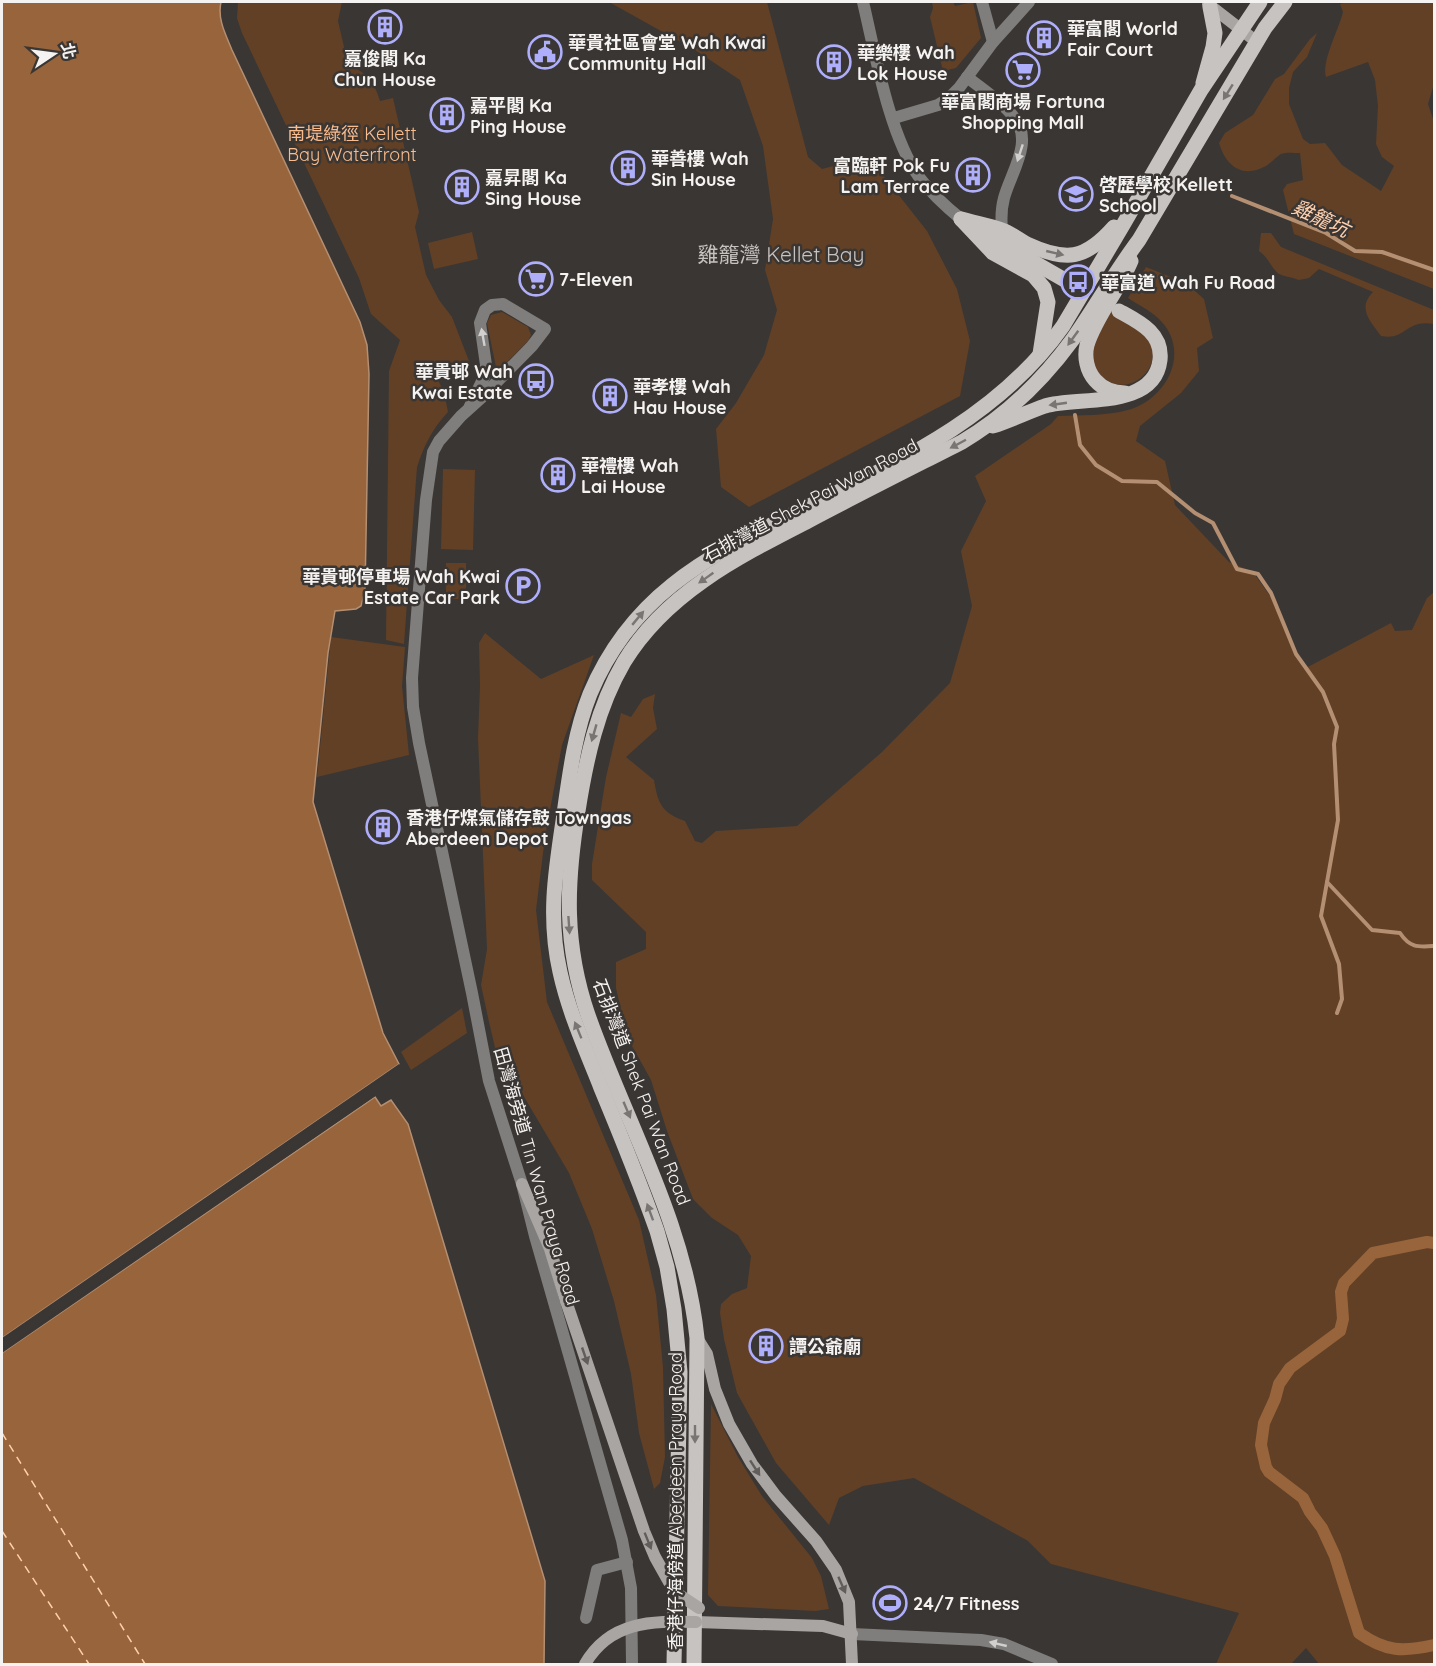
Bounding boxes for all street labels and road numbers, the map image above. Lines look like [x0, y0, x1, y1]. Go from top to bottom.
street label: 石排灣道 Shek Pai Wan Road [698, 433, 922, 567]
street label: 石排灣道 Shek Pai Wan Road [588, 976, 696, 1208]
street label: 田灣海旁道 Tin Wan Praya Road [489, 1044, 585, 1308]
street label: 香港仔海傍道 Aberdeen Praya Road [664, 1352, 687, 1650]

